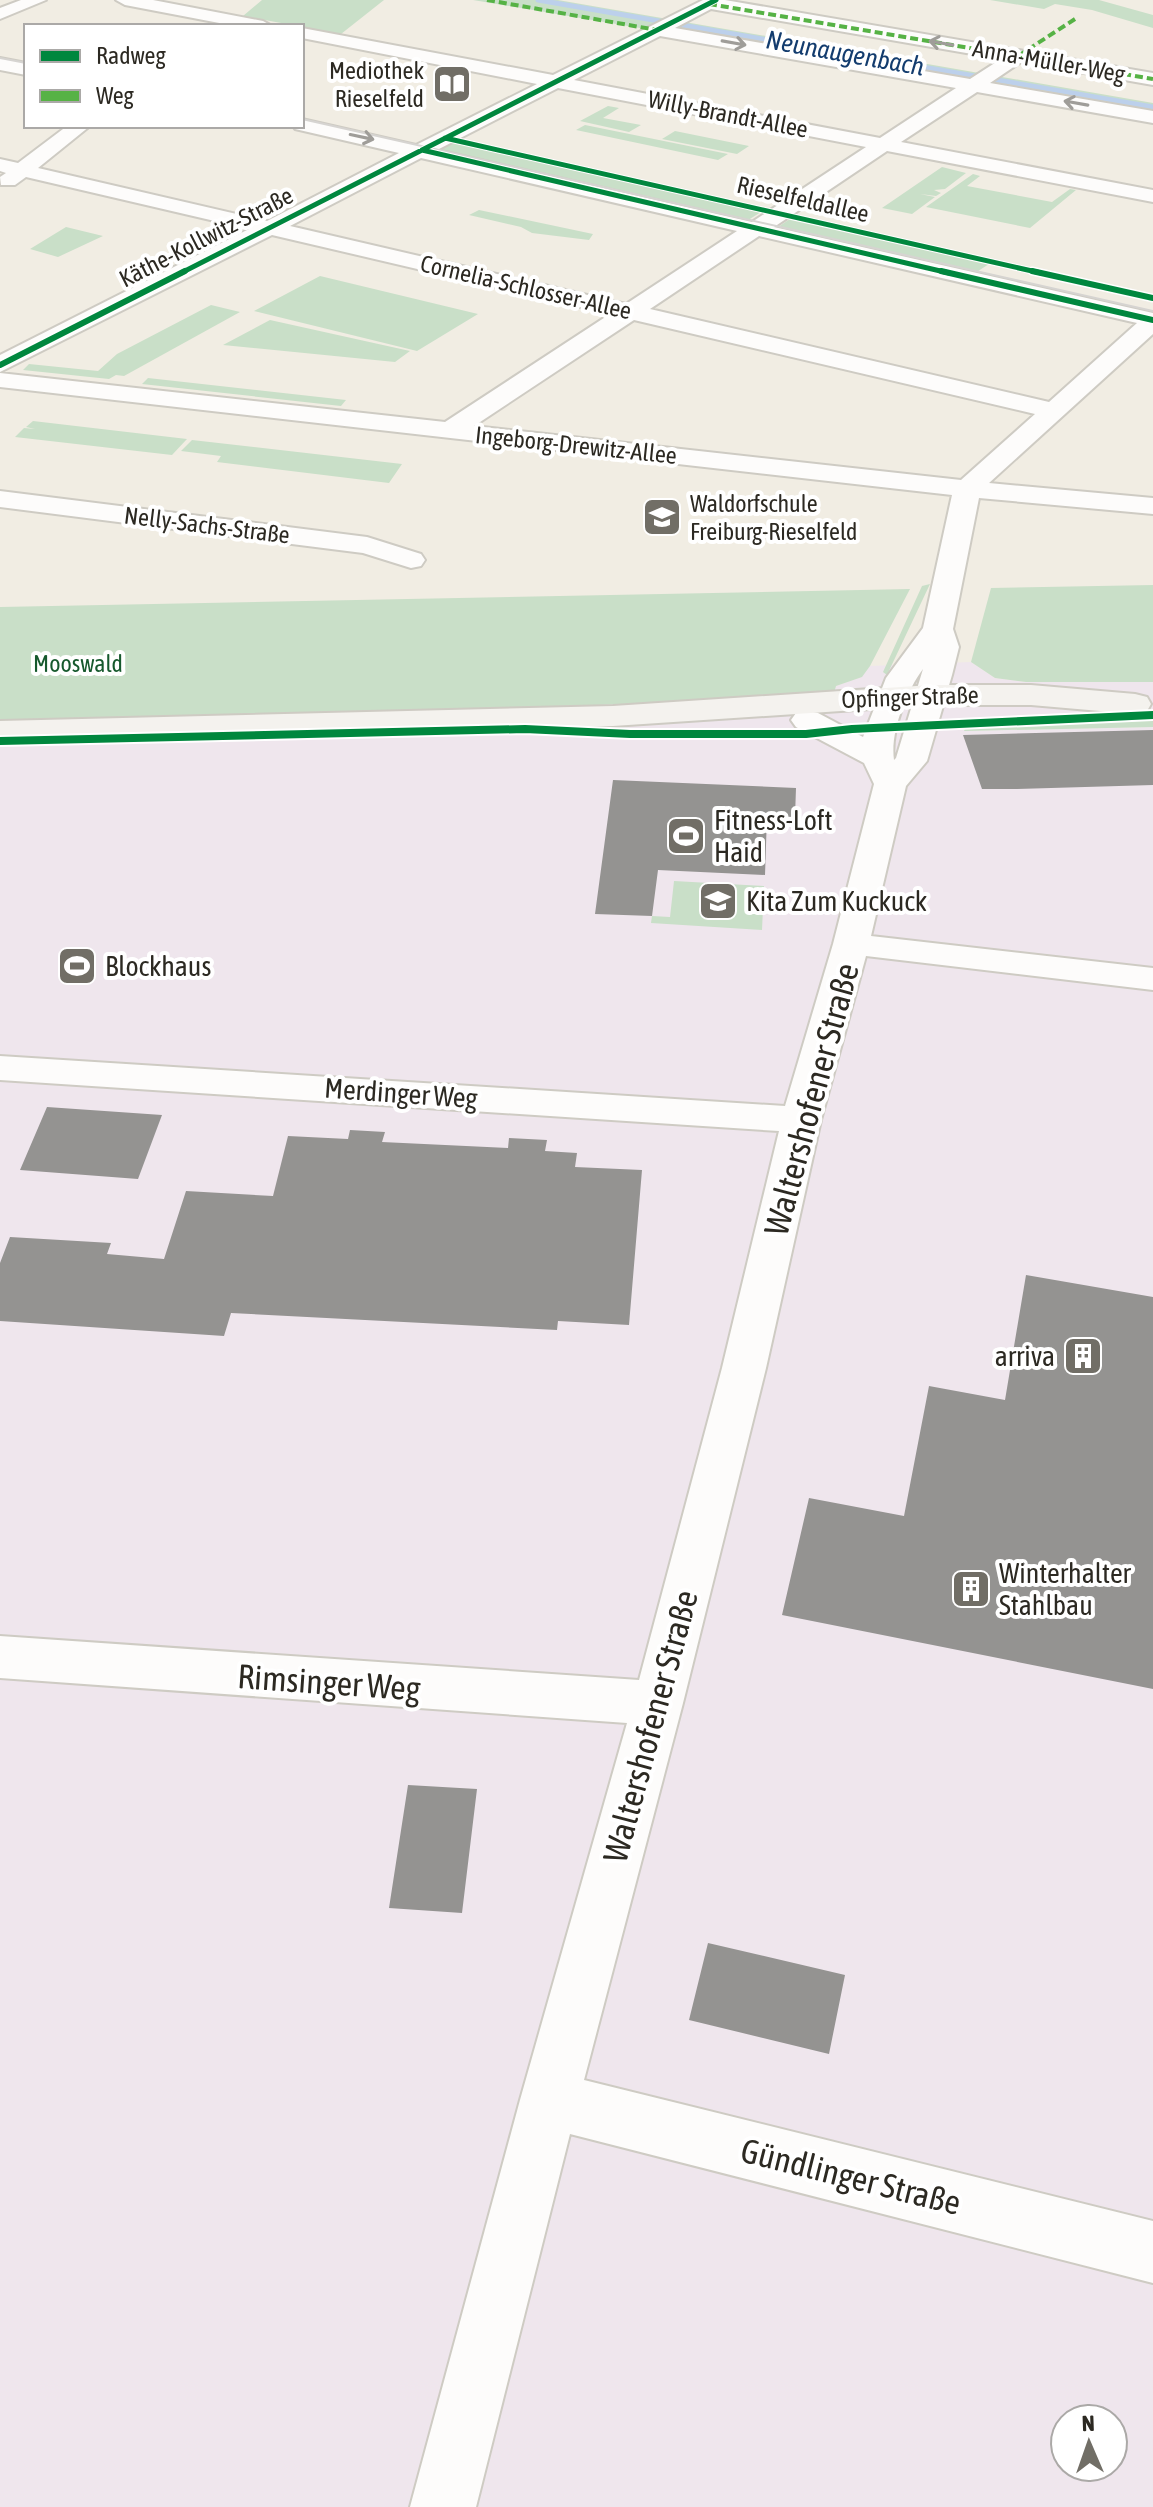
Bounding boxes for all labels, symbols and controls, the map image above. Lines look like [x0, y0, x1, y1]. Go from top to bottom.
legend [24, 24, 304, 128]
water label: Neunaugenbach [764, 24, 927, 82]
street label: Anna-Müller-Weg [971, 34, 1128, 88]
one-way arrow [929, 35, 955, 50]
one-way arrow [721, 37, 746, 52]
text: Radweg [96, 42, 167, 69]
place label: Mediothek Rieselfeld [329, 57, 424, 112]
library icon: Mediothek Rieselfeld [431, 63, 473, 105]
text: Weg [96, 82, 135, 109]
street label: Willy-Brandt-Allee [646, 85, 810, 143]
one-way arrow [1064, 95, 1089, 110]
one-way arrow [349, 130, 374, 145]
street label: Rieselfeldallee [734, 171, 872, 227]
street label: Käthe-Kollwitz-Straße [115, 182, 297, 292]
street label: Cornelia-Schlosser-Allee [418, 250, 634, 324]
street label: Ingeborg-Drewitz-Allee [474, 421, 678, 469]
place label: Waldorfschule Freiburg-Rieselfeld [690, 490, 858, 545]
school or university icon: Waldorfschule Freiburg-Rieselfeld [641, 496, 683, 538]
street label: Nelly-Sachs-Straße [123, 501, 291, 549]
park label: Mooswald [33, 650, 123, 677]
street label: Opfinger Straße [841, 681, 979, 713]
place label: Fitness-Loft Haid [714, 804, 833, 868]
sports icon: Fitness-Loft Haid [665, 815, 707, 857]
school or university icon: Kita Zum Kuckuck [697, 880, 739, 922]
place label: Kita Zum Kuckuck [746, 885, 927, 917]
sports icon: Blockhaus [56, 945, 98, 987]
place label: Blockhaus [105, 950, 211, 982]
street label: Waltershofener Straße [756, 959, 866, 1239]
street label: Merdinger Weg [323, 1072, 479, 1114]
building icon: arriva [1062, 1335, 1104, 1377]
place label: arriva [995, 1340, 1055, 1372]
place label: Winterhalter Stahlbau [999, 1557, 1132, 1621]
building icon: Winterhalter Stahlbau [950, 1568, 992, 1610]
street label: Waltershofener Straße [595, 1586, 705, 1866]
street label: Rimsinger Weg [236, 1656, 422, 1708]
street label: Gündlinger Straße [737, 2130, 965, 2222]
north arrow [1049, 2403, 1129, 2483]
text: N [1081, 2410, 1095, 2436]

